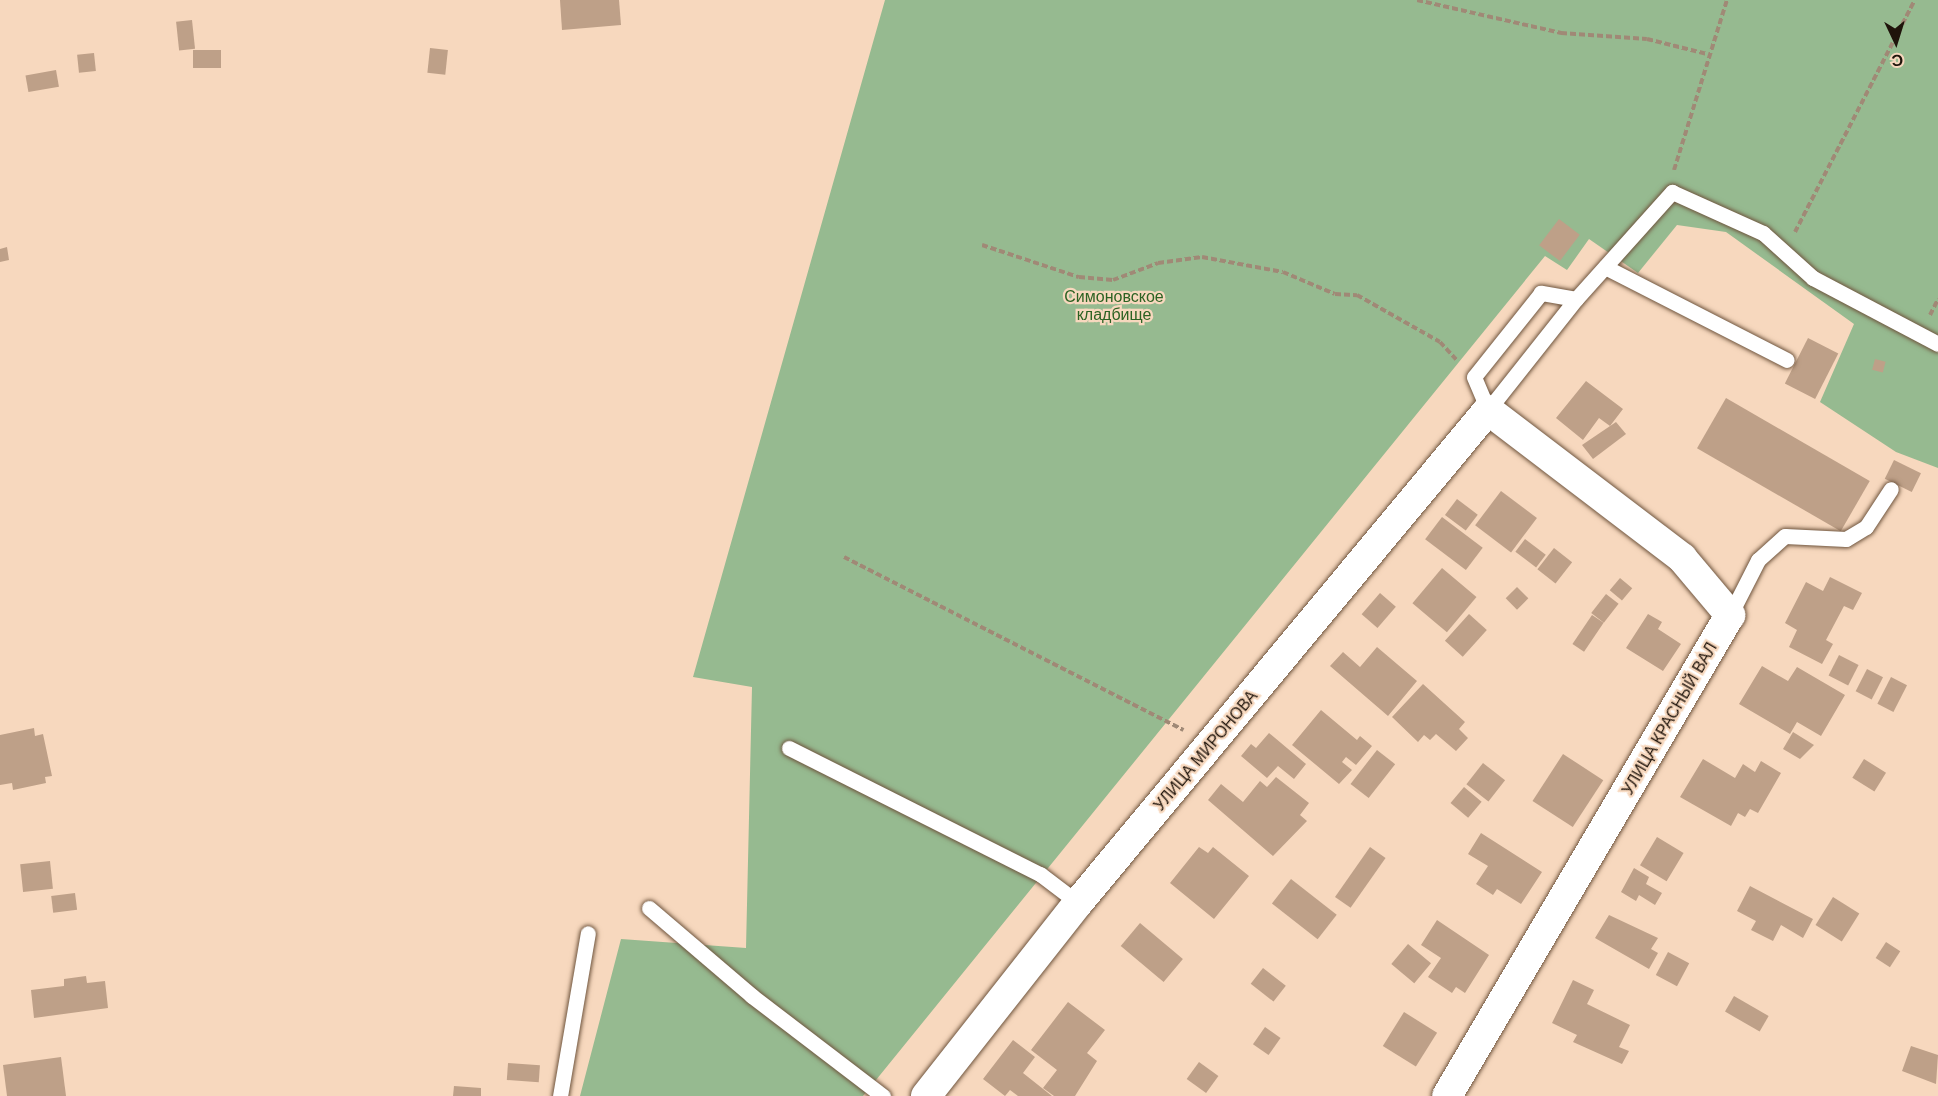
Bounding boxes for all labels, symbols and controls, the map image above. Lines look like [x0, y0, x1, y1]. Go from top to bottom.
north arrow [1866, 12, 1926, 72]
text: С [1891, 52, 1904, 69]
park label: Симоновское кладбище [1064, 287, 1164, 325]
street label: УЛИЦА КРАСНЫЙ ВАЛ [1619, 639, 1721, 799]
street label: УЛИЦА МИРОНОВА [1150, 687, 1262, 815]

